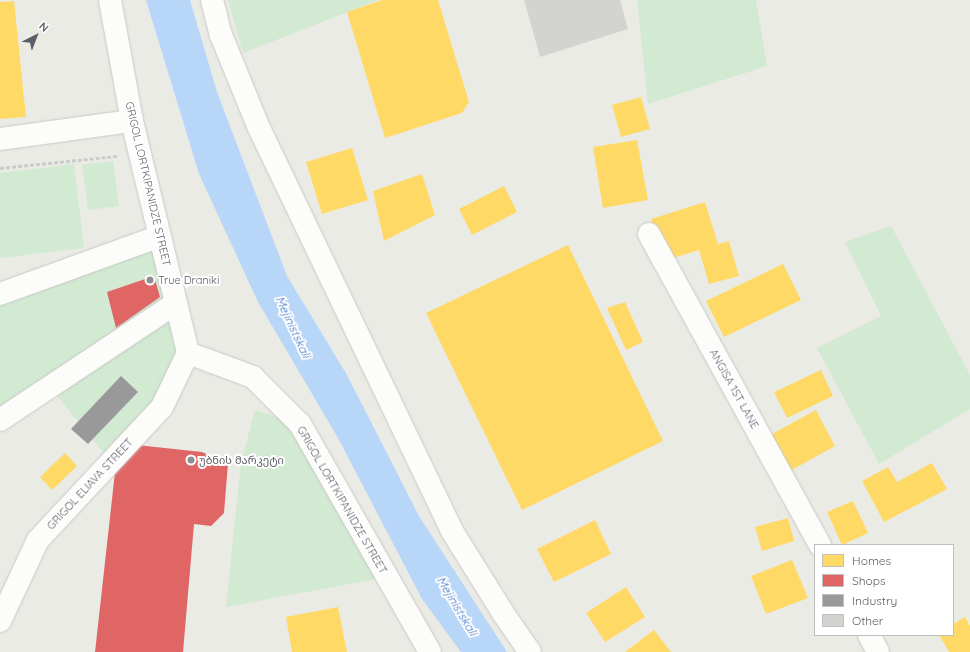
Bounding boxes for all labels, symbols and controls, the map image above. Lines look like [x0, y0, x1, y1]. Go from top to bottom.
north arrow [16, 16, 56, 56]
text: N [36, 19, 52, 35]
street label: GRIGOL LORTKIPANIDZE STREET [123, 101, 173, 267]
place label: True Draniki [158, 273, 219, 287]
marker: True Draniki [145, 275, 155, 285]
water label: Mejinistskali [272, 294, 314, 360]
street label: ANGISA 1ST LANE [707, 347, 761, 431]
street label: GRIGOL LORTKIPANIDZE STREET [294, 424, 390, 576]
street label: GRIGOL ELIAVA STREET [44, 436, 136, 532]
place label: უბნის მარკეტი [199, 453, 284, 467]
marker: უბნის მარკეტი [186, 455, 196, 465]
legend [814, 544, 954, 636]
text: Homes [852, 553, 891, 568]
text: Shops [852, 573, 886, 588]
water label: Mejinistskali [434, 574, 480, 638]
text: Industry [852, 593, 897, 608]
text: Other [852, 613, 883, 628]

